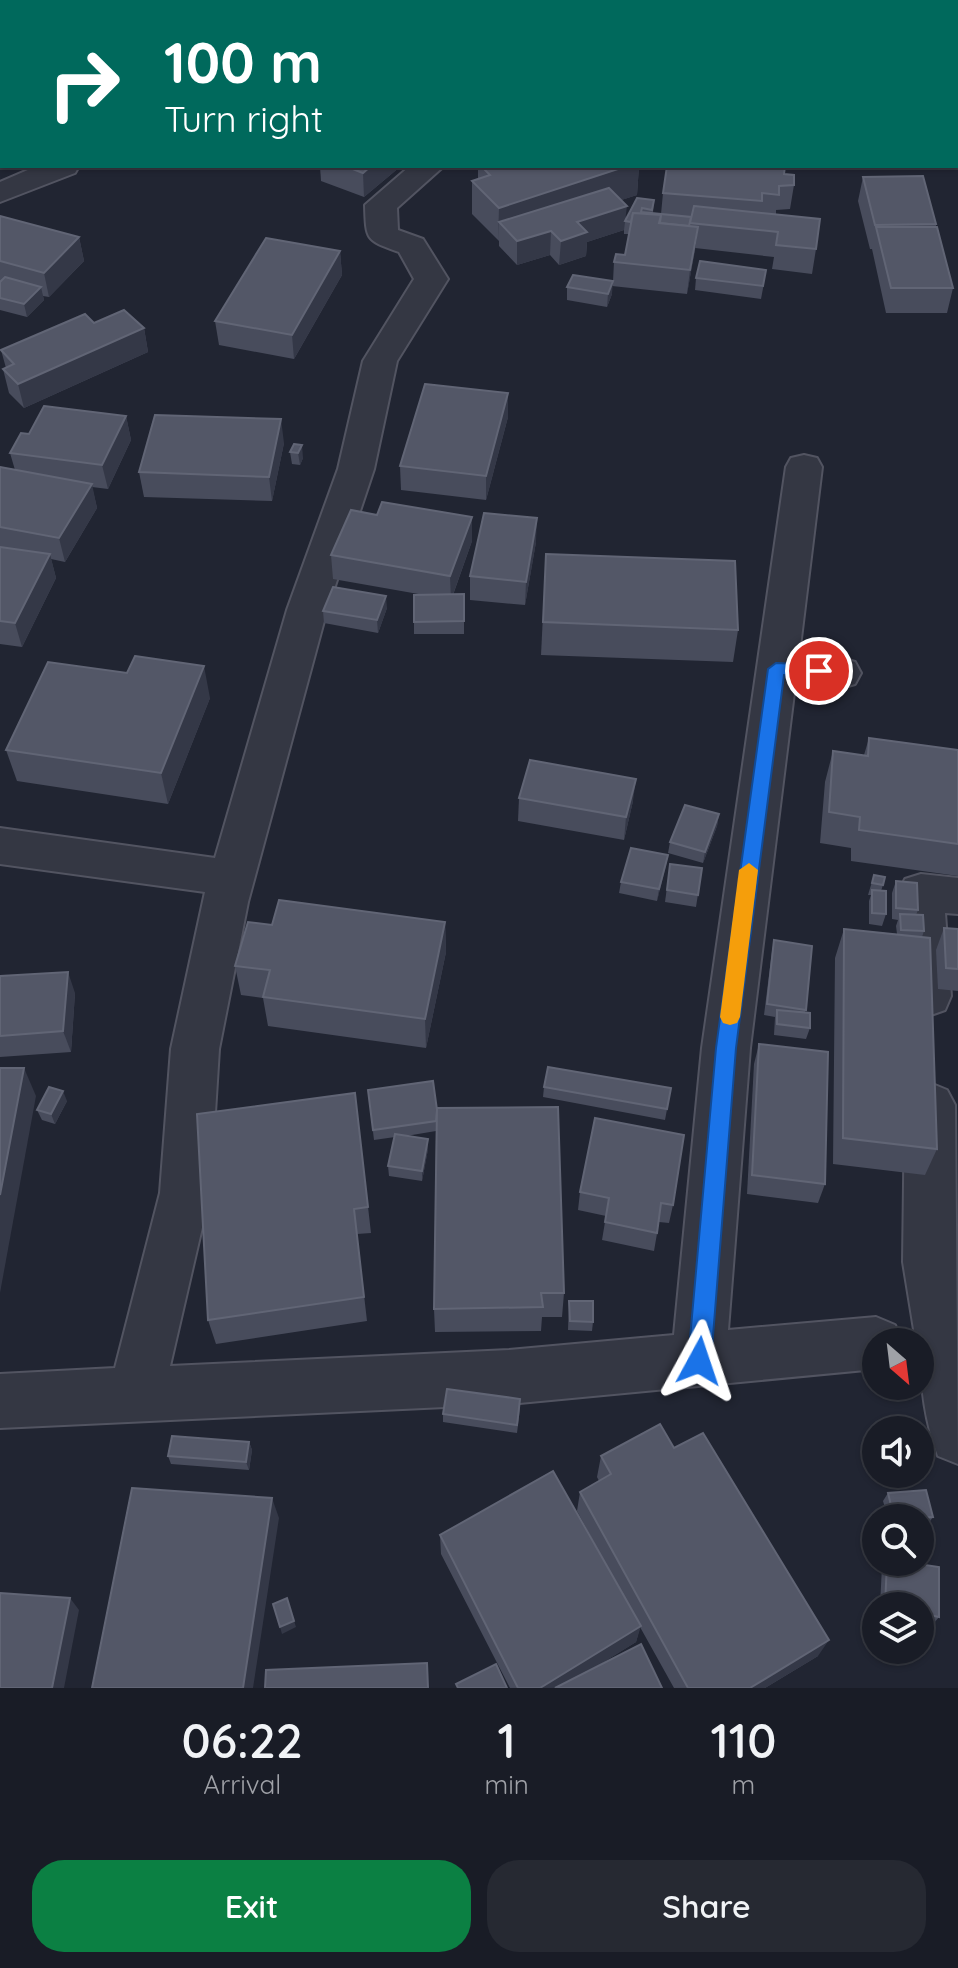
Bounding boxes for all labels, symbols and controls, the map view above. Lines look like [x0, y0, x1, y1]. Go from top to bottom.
text: 100 m [164, 27, 322, 97]
icon: right [32, 32, 136, 136]
text: Turn right [164, 96, 323, 141]
pin [785, 637, 853, 705]
icon: arrive [797, 649, 841, 693]
position arrow [657, 1319, 741, 1403]
north arrow [862, 1328, 934, 1400]
map controls [862, 1328, 934, 1664]
button: sound [862, 1416, 934, 1488]
button: search [862, 1504, 934, 1576]
button: layers [862, 1592, 934, 1664]
text: 06:22 [182, 1710, 303, 1770]
text: 1 [498, 1710, 516, 1770]
text: 110 [710, 1710, 776, 1770]
text: Arrival [203, 1768, 281, 1801]
text: min [485, 1768, 529, 1801]
text: m [732, 1768, 755, 1801]
button: Exit [32, 1860, 471, 1952]
button: Share [487, 1860, 926, 1952]

